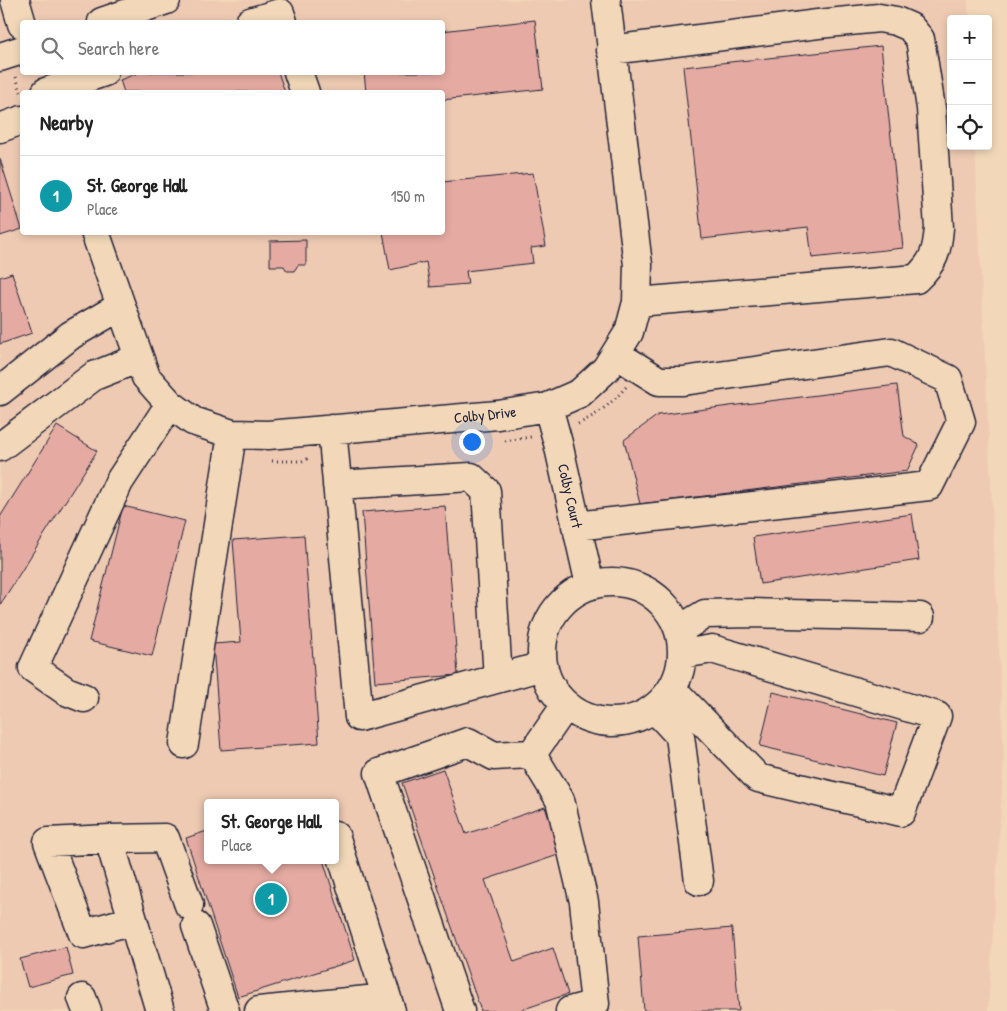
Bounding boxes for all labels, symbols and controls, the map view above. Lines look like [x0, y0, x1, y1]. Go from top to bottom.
map controls [947, 15, 992, 150]
button: + [947, 15, 992, 60]
search box [20, 20, 445, 75]
icon: search [38, 34, 66, 62]
text: Search here [78, 35, 159, 61]
button: − [947, 60, 992, 105]
button: locate [947, 105, 992, 150]
text: Nearby [40, 108, 93, 137]
text: St. George Hall [87, 172, 187, 198]
text: 1 [53, 185, 59, 207]
text: 150 m [391, 185, 425, 207]
text: Place [87, 198, 118, 220]
street label: Colby Drive [453, 401, 517, 428]
your location [459, 429, 485, 455]
street label: Colby Court [553, 462, 588, 531]
popup [204, 799, 339, 864]
text: St. George Hall [221, 808, 322, 834]
text: Place [221, 834, 252, 856]
pin: 1 [255, 880, 287, 918]

